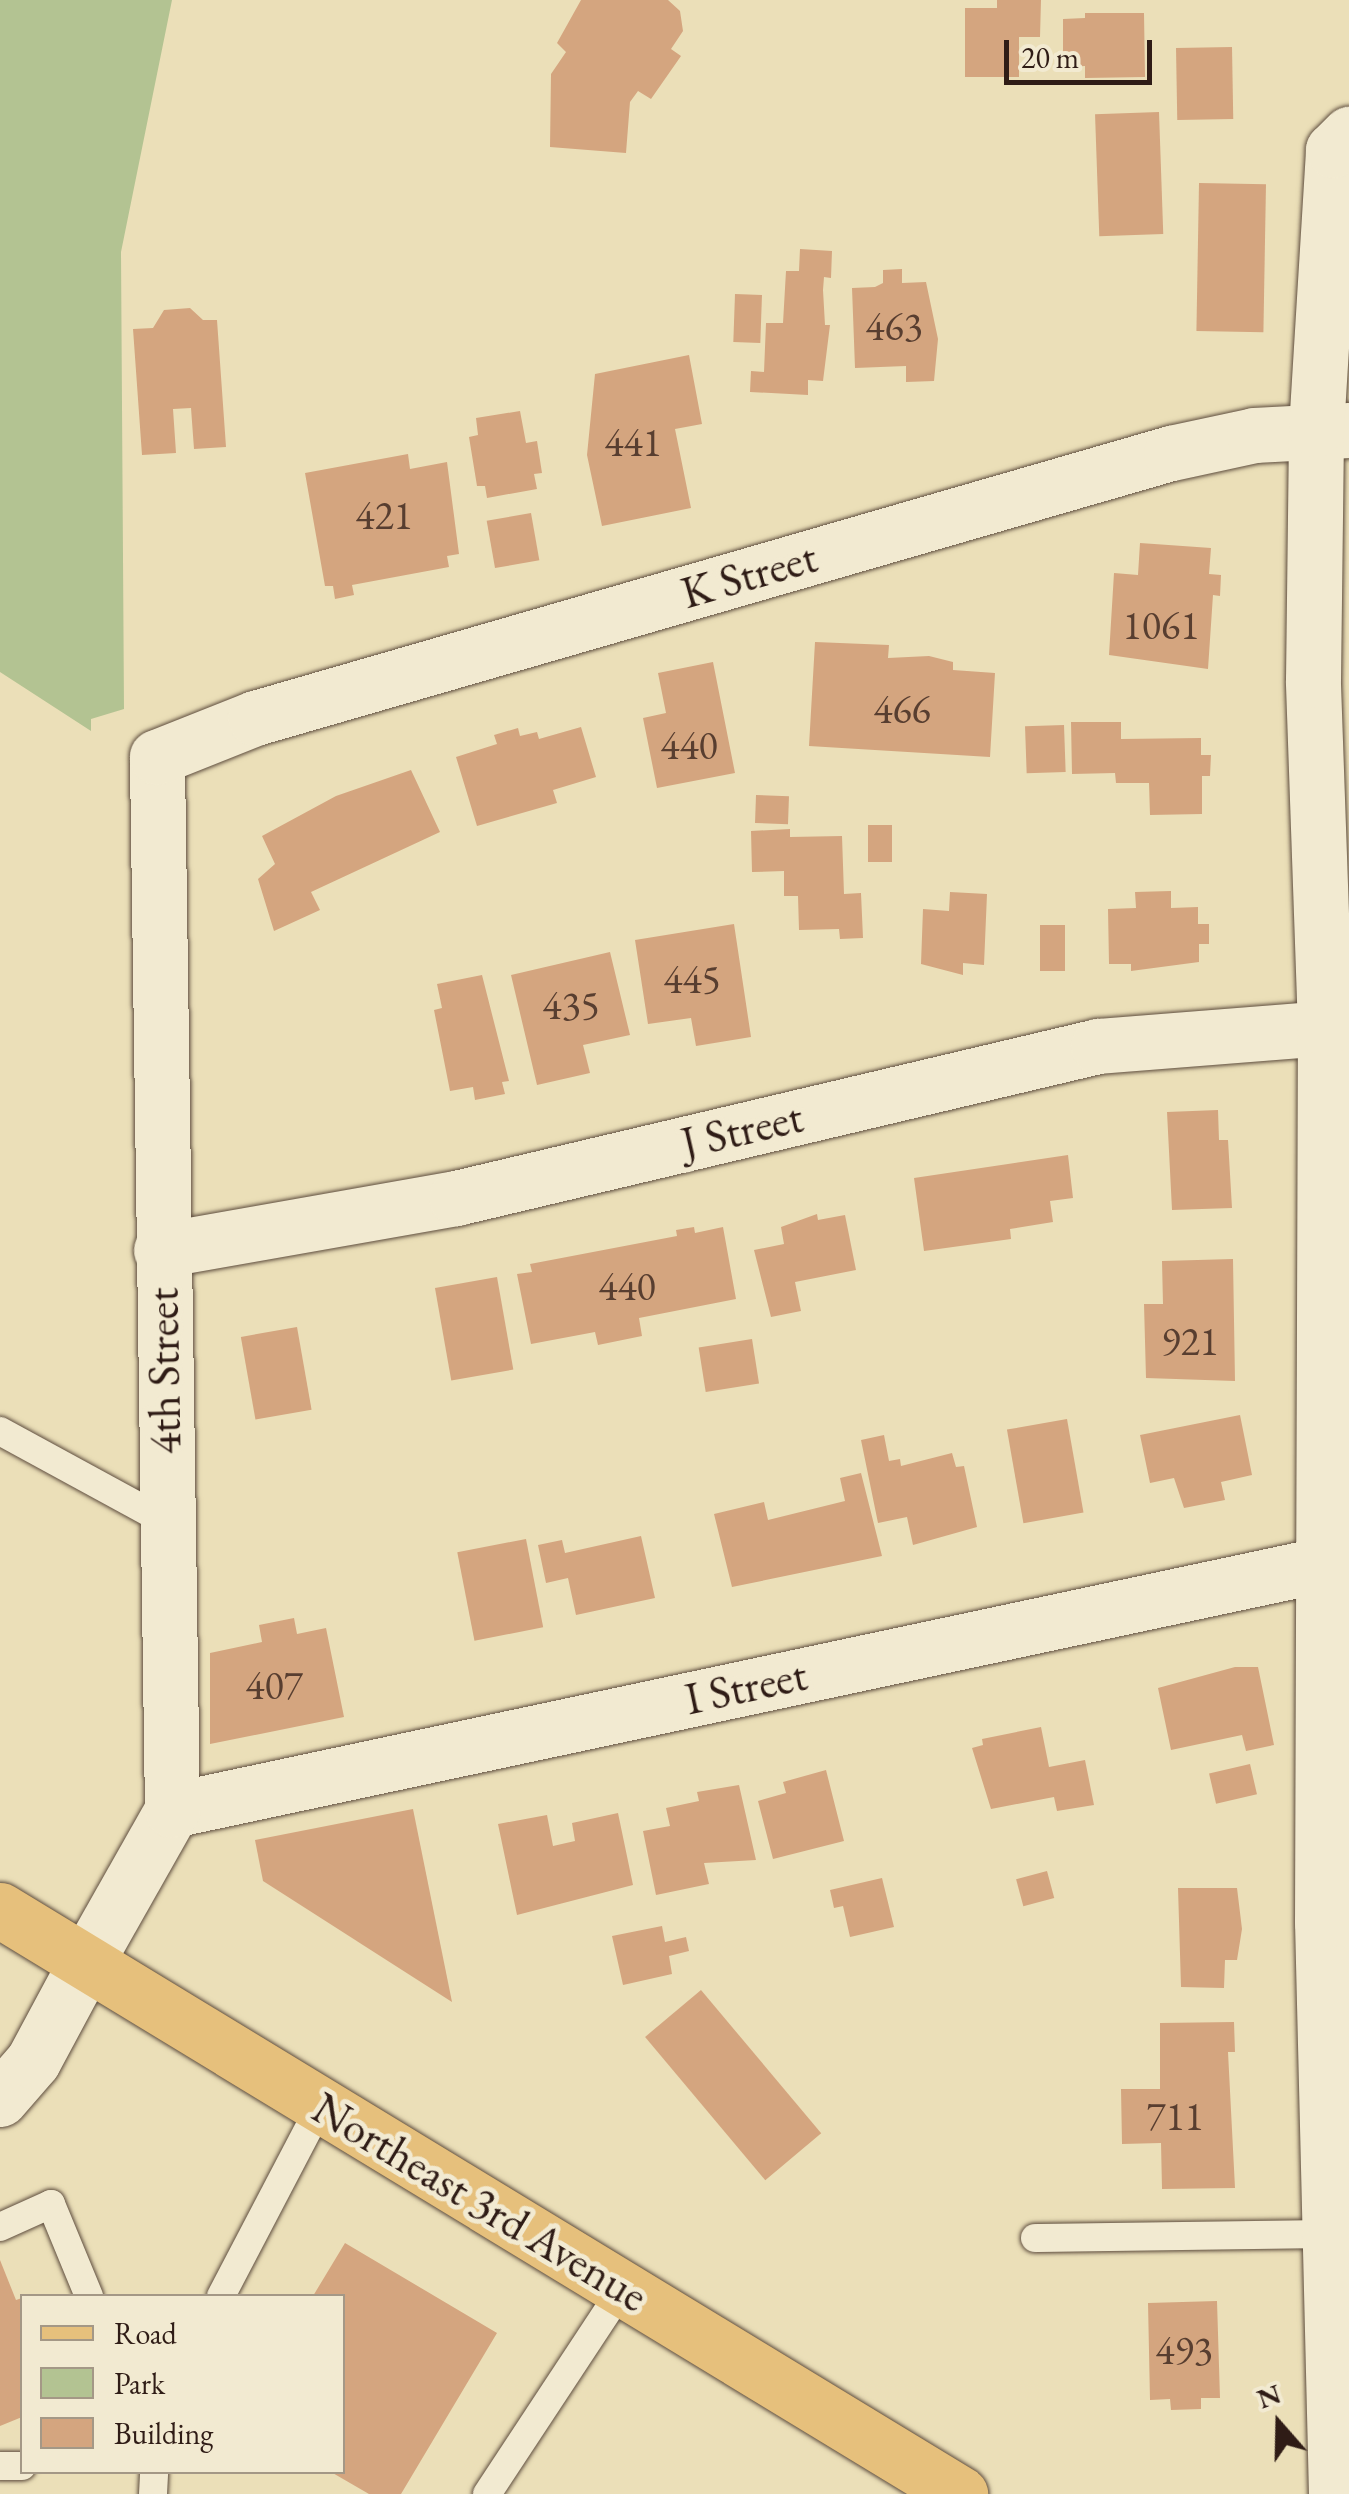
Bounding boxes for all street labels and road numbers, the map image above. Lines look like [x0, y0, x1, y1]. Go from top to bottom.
street label: K Street [675, 530, 823, 620]
street label: J Street [676, 1090, 808, 1170]
street label: 4th Street [136, 1287, 192, 1455]
street label: I Street [680, 1648, 812, 1726]
street label: Northeast 3rd Avenue [303, 2081, 657, 2323]

